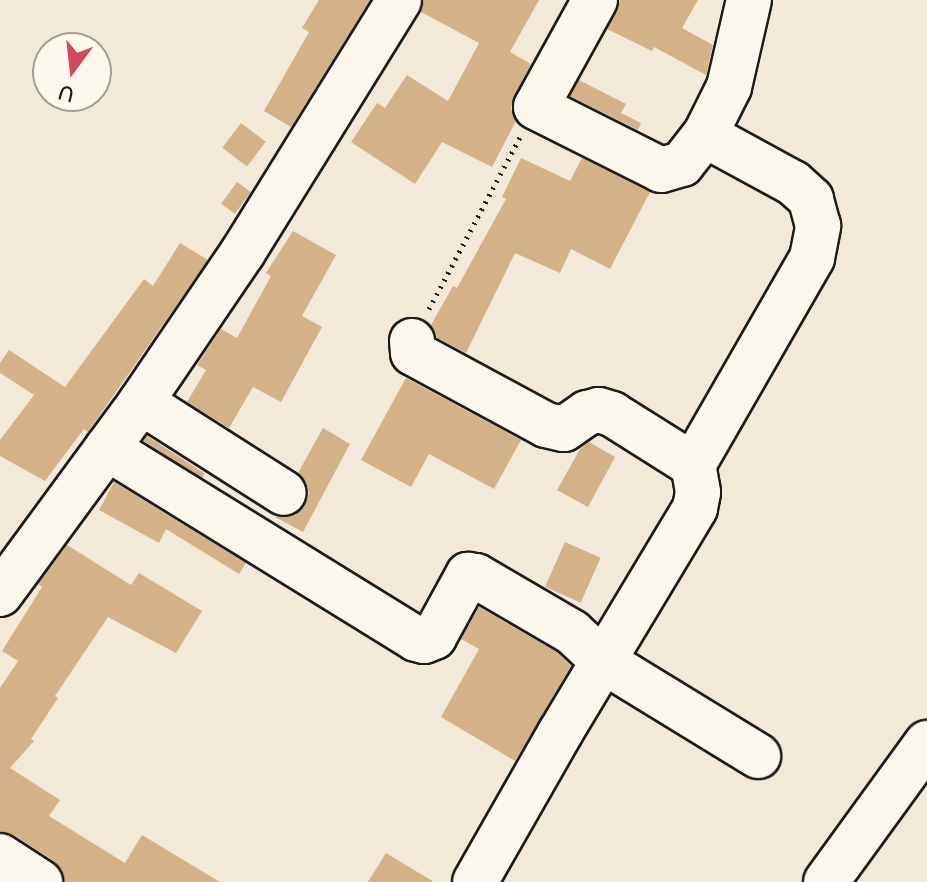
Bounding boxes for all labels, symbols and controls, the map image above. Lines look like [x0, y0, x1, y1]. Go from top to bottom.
north arrow [32, 32, 112, 112]
text: U [56, 79, 77, 108]

